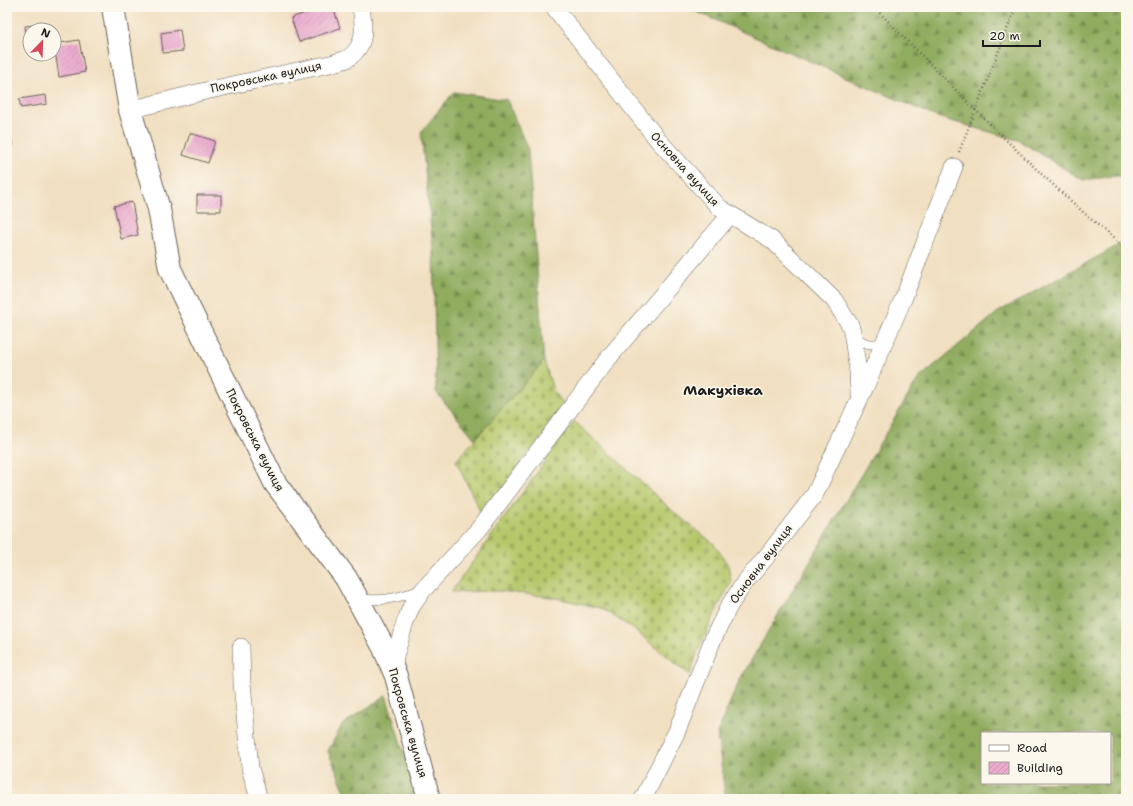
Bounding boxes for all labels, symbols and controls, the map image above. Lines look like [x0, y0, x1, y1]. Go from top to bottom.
north arrow [22, 22, 62, 62]
scale bar [983, 22, 1040, 48]
text: N [39, 25, 53, 42]
text: 20 m [989, 28, 1020, 44]
street label: Покровська вулиця [209, 57, 323, 97]
street label: Основна вулиця [647, 128, 723, 210]
district label: Макухівка [683, 381, 763, 399]
street label: Покровська вулиця [222, 386, 288, 494]
street label: Основна вулиця [726, 521, 796, 607]
street label: Покровська вулиця [385, 666, 431, 780]
legend [981, 732, 1111, 784]
text: Road [1017, 740, 1048, 756]
text: Building [1017, 760, 1063, 776]

